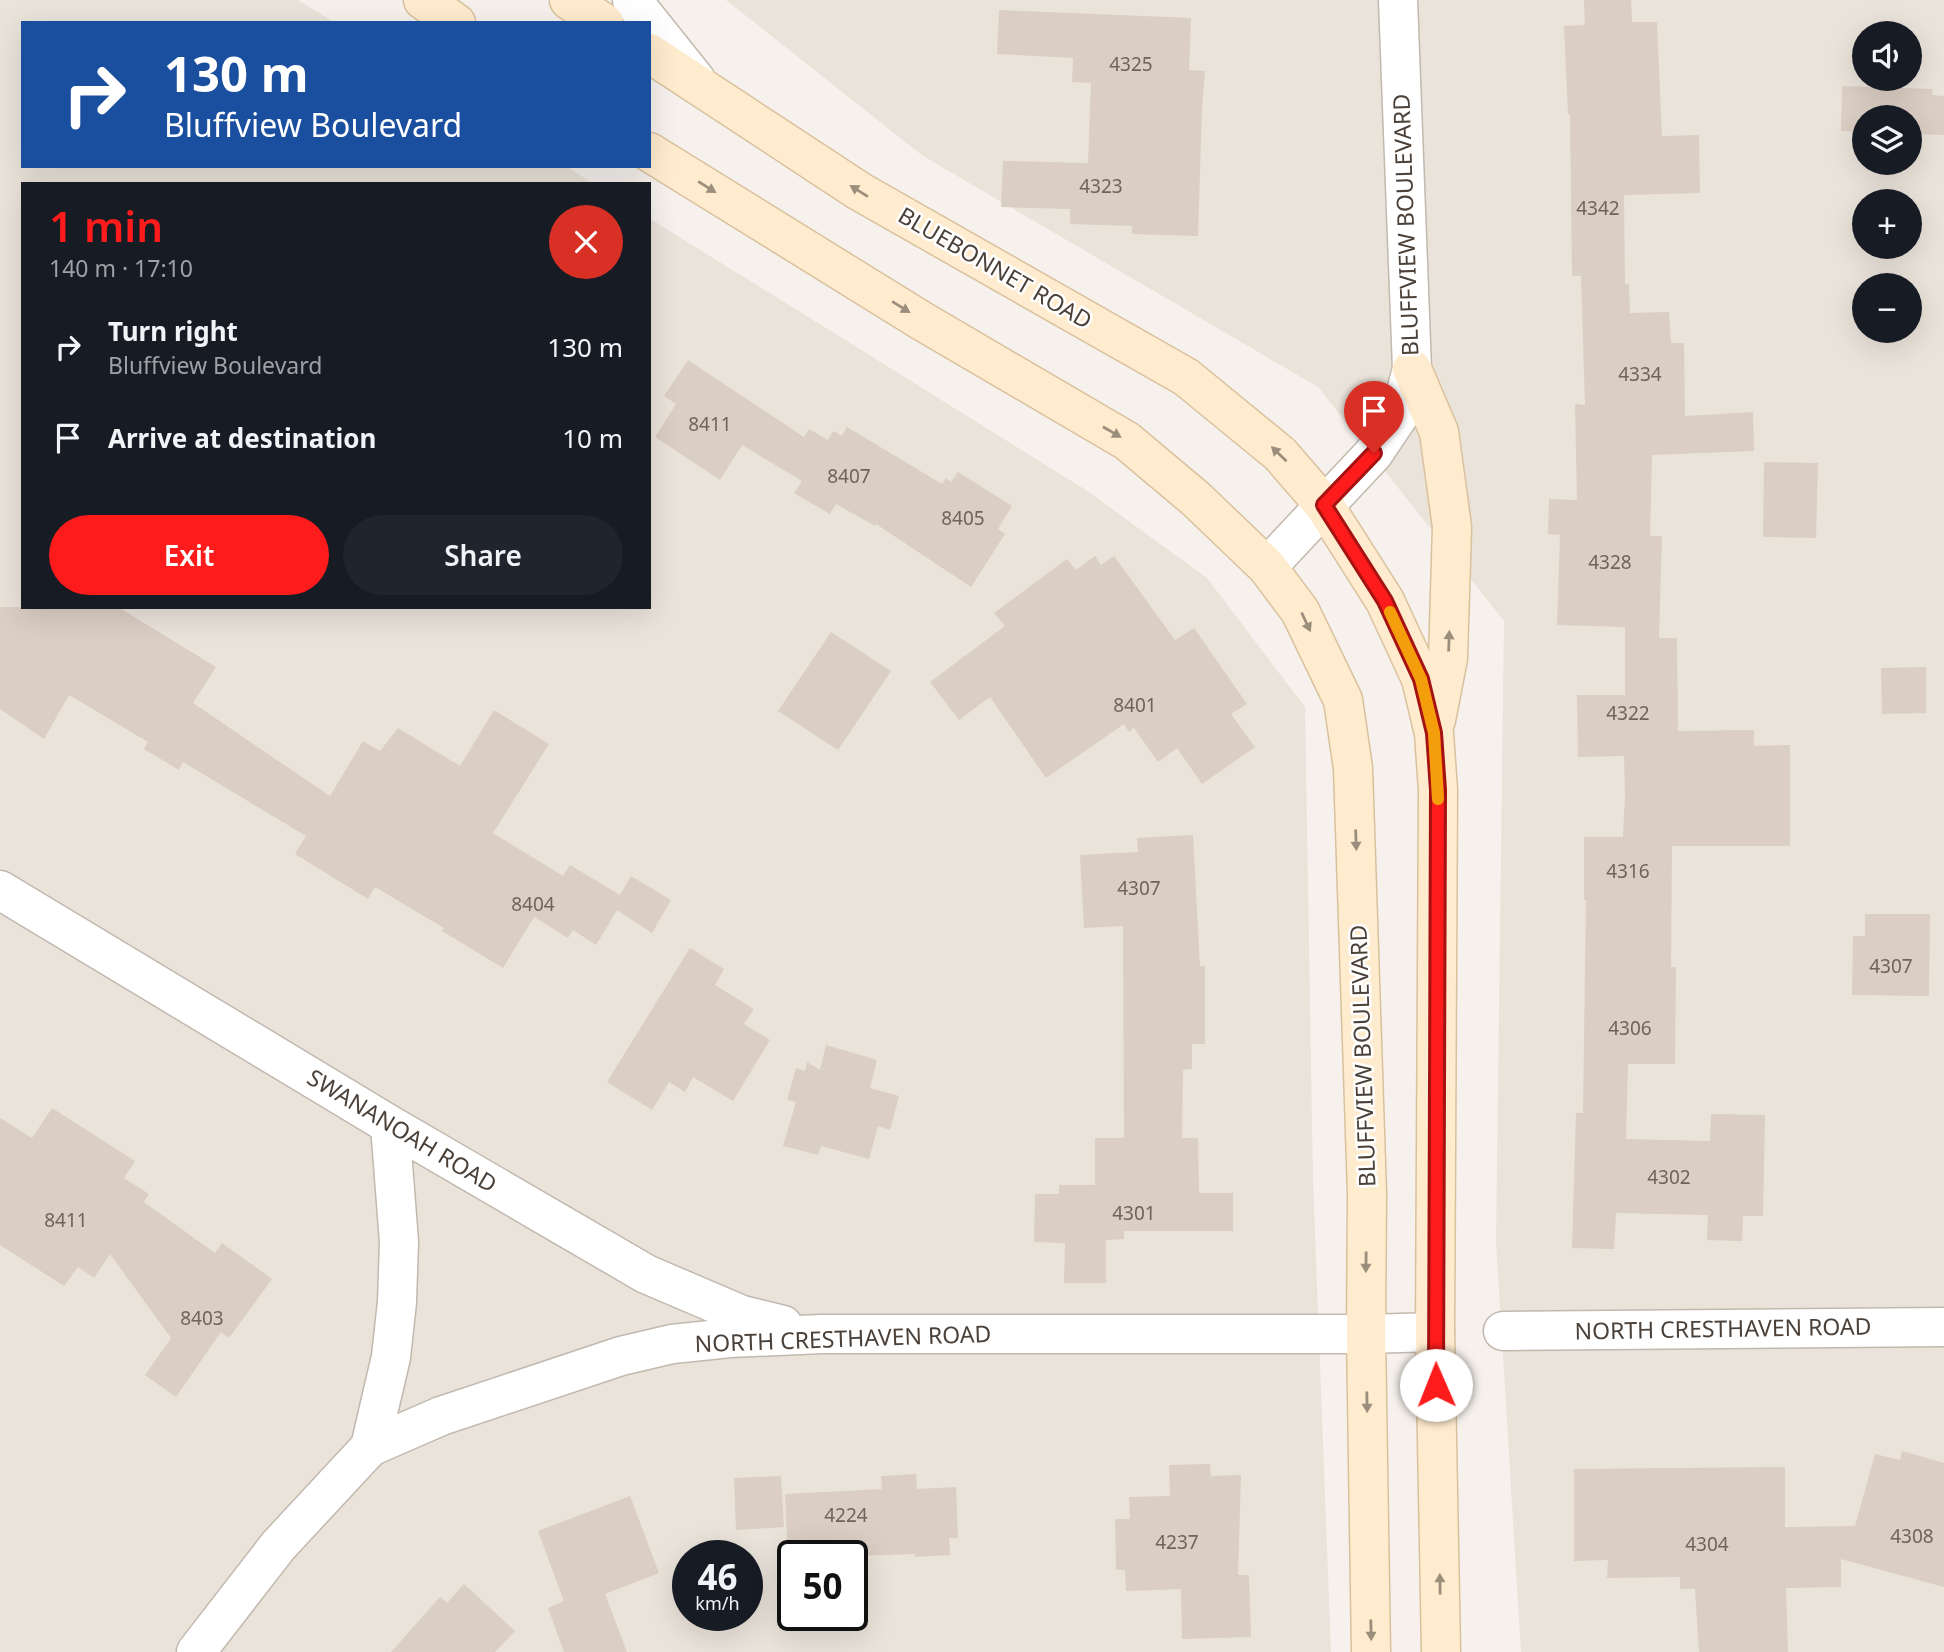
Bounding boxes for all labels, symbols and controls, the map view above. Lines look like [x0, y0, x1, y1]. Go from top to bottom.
map controls [1852, 21, 1922, 343]
button: sound [1852, 21, 1922, 91]
text: 130 m [164, 40, 309, 106]
icon: right [49, 49, 140, 140]
house number: 4325 [1109, 51, 1153, 77]
street label: BLUFFVIEW BOULEVARD [1384, 93, 1426, 357]
text: Bluffview Boulevard [164, 103, 462, 146]
button: layers [1852, 105, 1922, 175]
house number: 4323 [1079, 173, 1123, 199]
one-way arrow [698, 181, 717, 194]
one-way arrow [849, 184, 869, 197]
button: + [1852, 189, 1922, 259]
house number: 4342 [1576, 195, 1620, 221]
text: 1 min [49, 197, 163, 254]
street label: BLUEBONNET ROAD [893, 199, 1098, 336]
button: close [549, 205, 623, 279]
text: 140 m · 17:10 [49, 252, 193, 284]
button: − [1852, 273, 1922, 343]
one-way arrow [891, 301, 910, 314]
text: Turn right [108, 313, 238, 349]
icon: right [49, 328, 87, 366]
text: 130 m [547, 329, 623, 365]
text: Bluffview Boulevard [108, 349, 322, 381]
house number: 4334 [1618, 361, 1662, 387]
pin [1344, 381, 1404, 453]
icon: arrive [1355, 392, 1393, 430]
house number: 8411 [688, 411, 732, 437]
icon: arrive [49, 419, 87, 457]
text: Arrive at destination [108, 420, 377, 456]
text: 10 m [562, 420, 623, 456]
one-way arrow [1102, 426, 1121, 438]
one-way arrow [1270, 446, 1287, 463]
house number: 8407 [827, 463, 871, 489]
house number: 8405 [941, 505, 985, 531]
button: Exit [49, 515, 329, 595]
button: Share [343, 515, 623, 595]
house number: 4328 [1588, 549, 1632, 575]
one-way arrow [1300, 612, 1312, 632]
one-way arrow [1443, 630, 1454, 652]
house number: 8401 [1113, 692, 1157, 718]
house number: 4322 [1606, 700, 1650, 726]
one-way arrow [1350, 830, 1361, 852]
house number: 4316 [1606, 858, 1650, 884]
house number: 4307 [1117, 875, 1161, 901]
house number: 8404 [511, 891, 555, 917]
street label: BLUFFVIEW BOULEVARD [1341, 924, 1383, 1188]
house number: 4307 [1869, 953, 1913, 979]
house number: 4306 [1608, 1015, 1652, 1041]
street label: SWANANOAH ROAD [302, 1061, 503, 1199]
house number: 4302 [1647, 1164, 1691, 1190]
house number: 4301 [1112, 1200, 1156, 1226]
house number: 8411 [44, 1207, 88, 1233]
one-way arrow [1361, 1251, 1372, 1273]
house number: 8403 [180, 1305, 224, 1331]
street label: NORTH CRESTHAVEN ROAD [1574, 1309, 1872, 1347]
street label: NORTH CRESTHAVEN ROAD [694, 1317, 992, 1359]
position arrow [1399, 1348, 1473, 1422]
one-way arrow [1361, 1391, 1373, 1413]
house number: 4224 [824, 1502, 868, 1528]
house number: 4308 [1890, 1523, 1934, 1549]
house number: 4237 [1155, 1529, 1199, 1555]
house number: 4304 [1685, 1531, 1729, 1557]
speed limit sign: 50 [777, 1540, 868, 1631]
text: 46 [697, 1553, 738, 1600]
one-way arrow [1434, 1573, 1446, 1595]
text: km/h [695, 1591, 740, 1615]
one-way arrow [1365, 1619, 1377, 1641]

